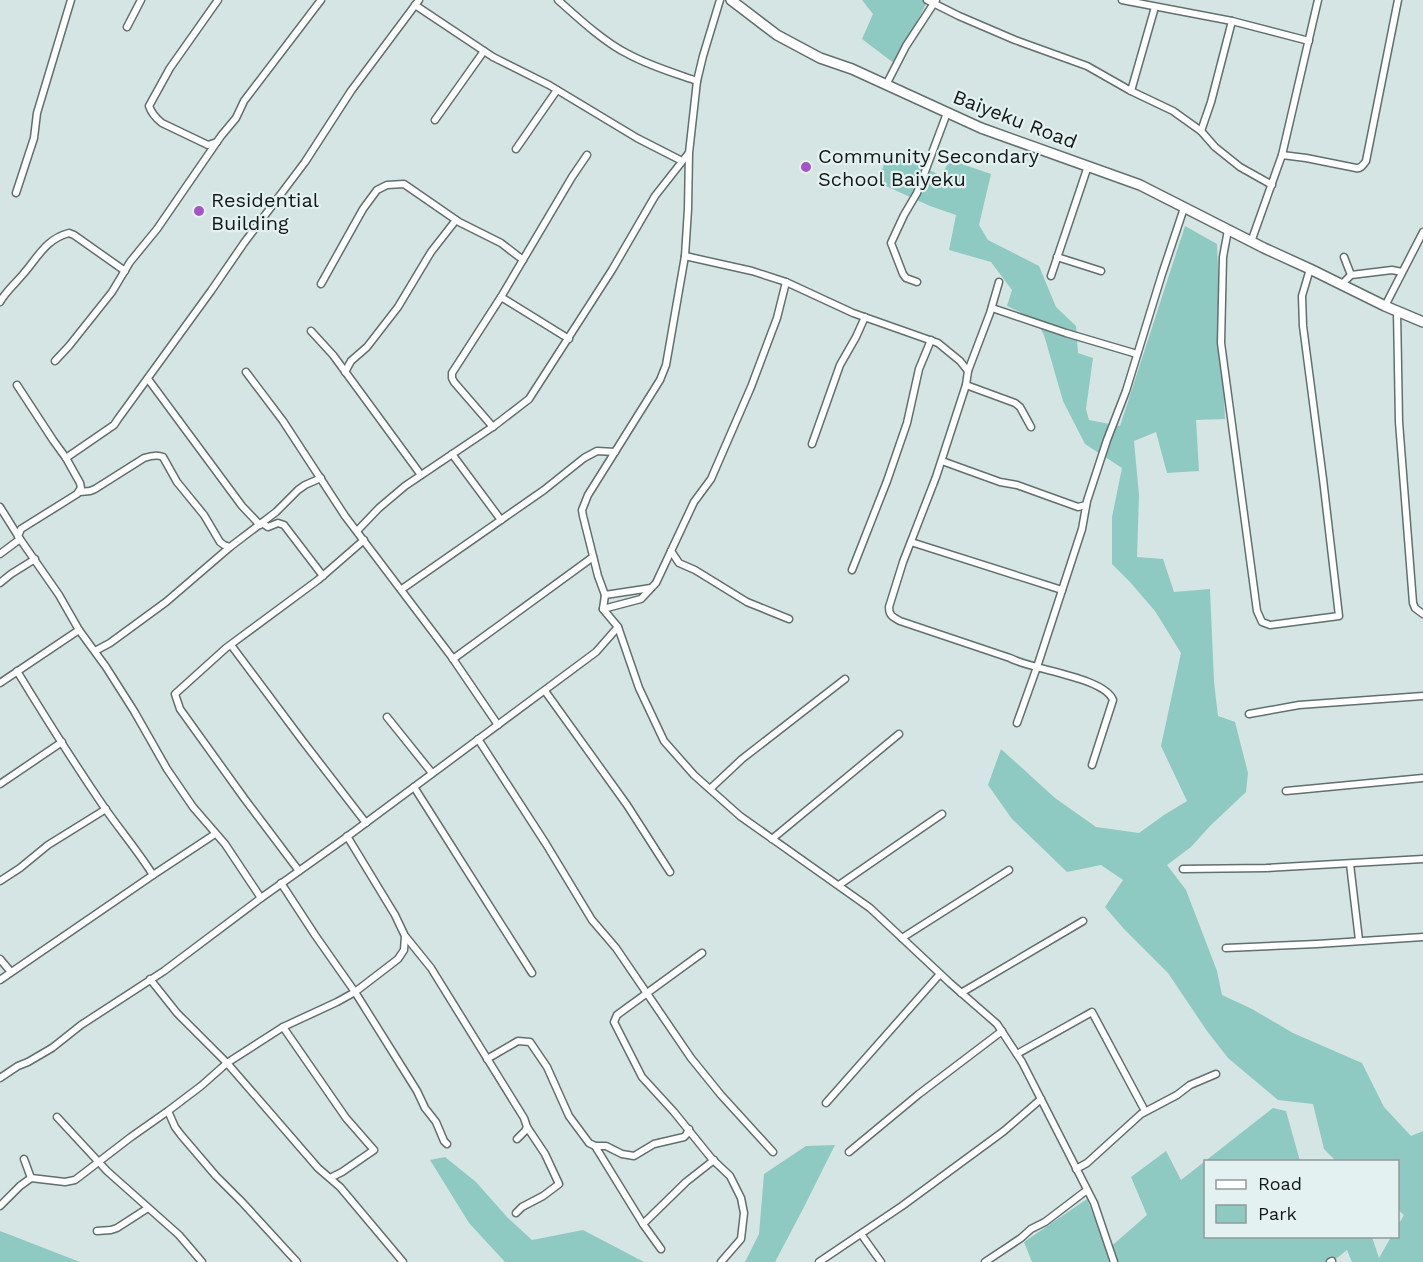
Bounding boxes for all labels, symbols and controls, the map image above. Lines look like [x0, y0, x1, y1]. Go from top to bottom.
street label: Baiyeku Road [950, 84, 1080, 154]
place label: Community Secondary School Baiyeku [818, 144, 1040, 191]
marker: Community Secondary School Baiyeku [799, 160, 813, 174]
place label: Residential Building [211, 188, 319, 235]
marker: Residential Building [192, 204, 206, 218]
legend [1204, 1160, 1399, 1238]
text: Road [1258, 1173, 1302, 1194]
text: Park [1258, 1203, 1297, 1224]

